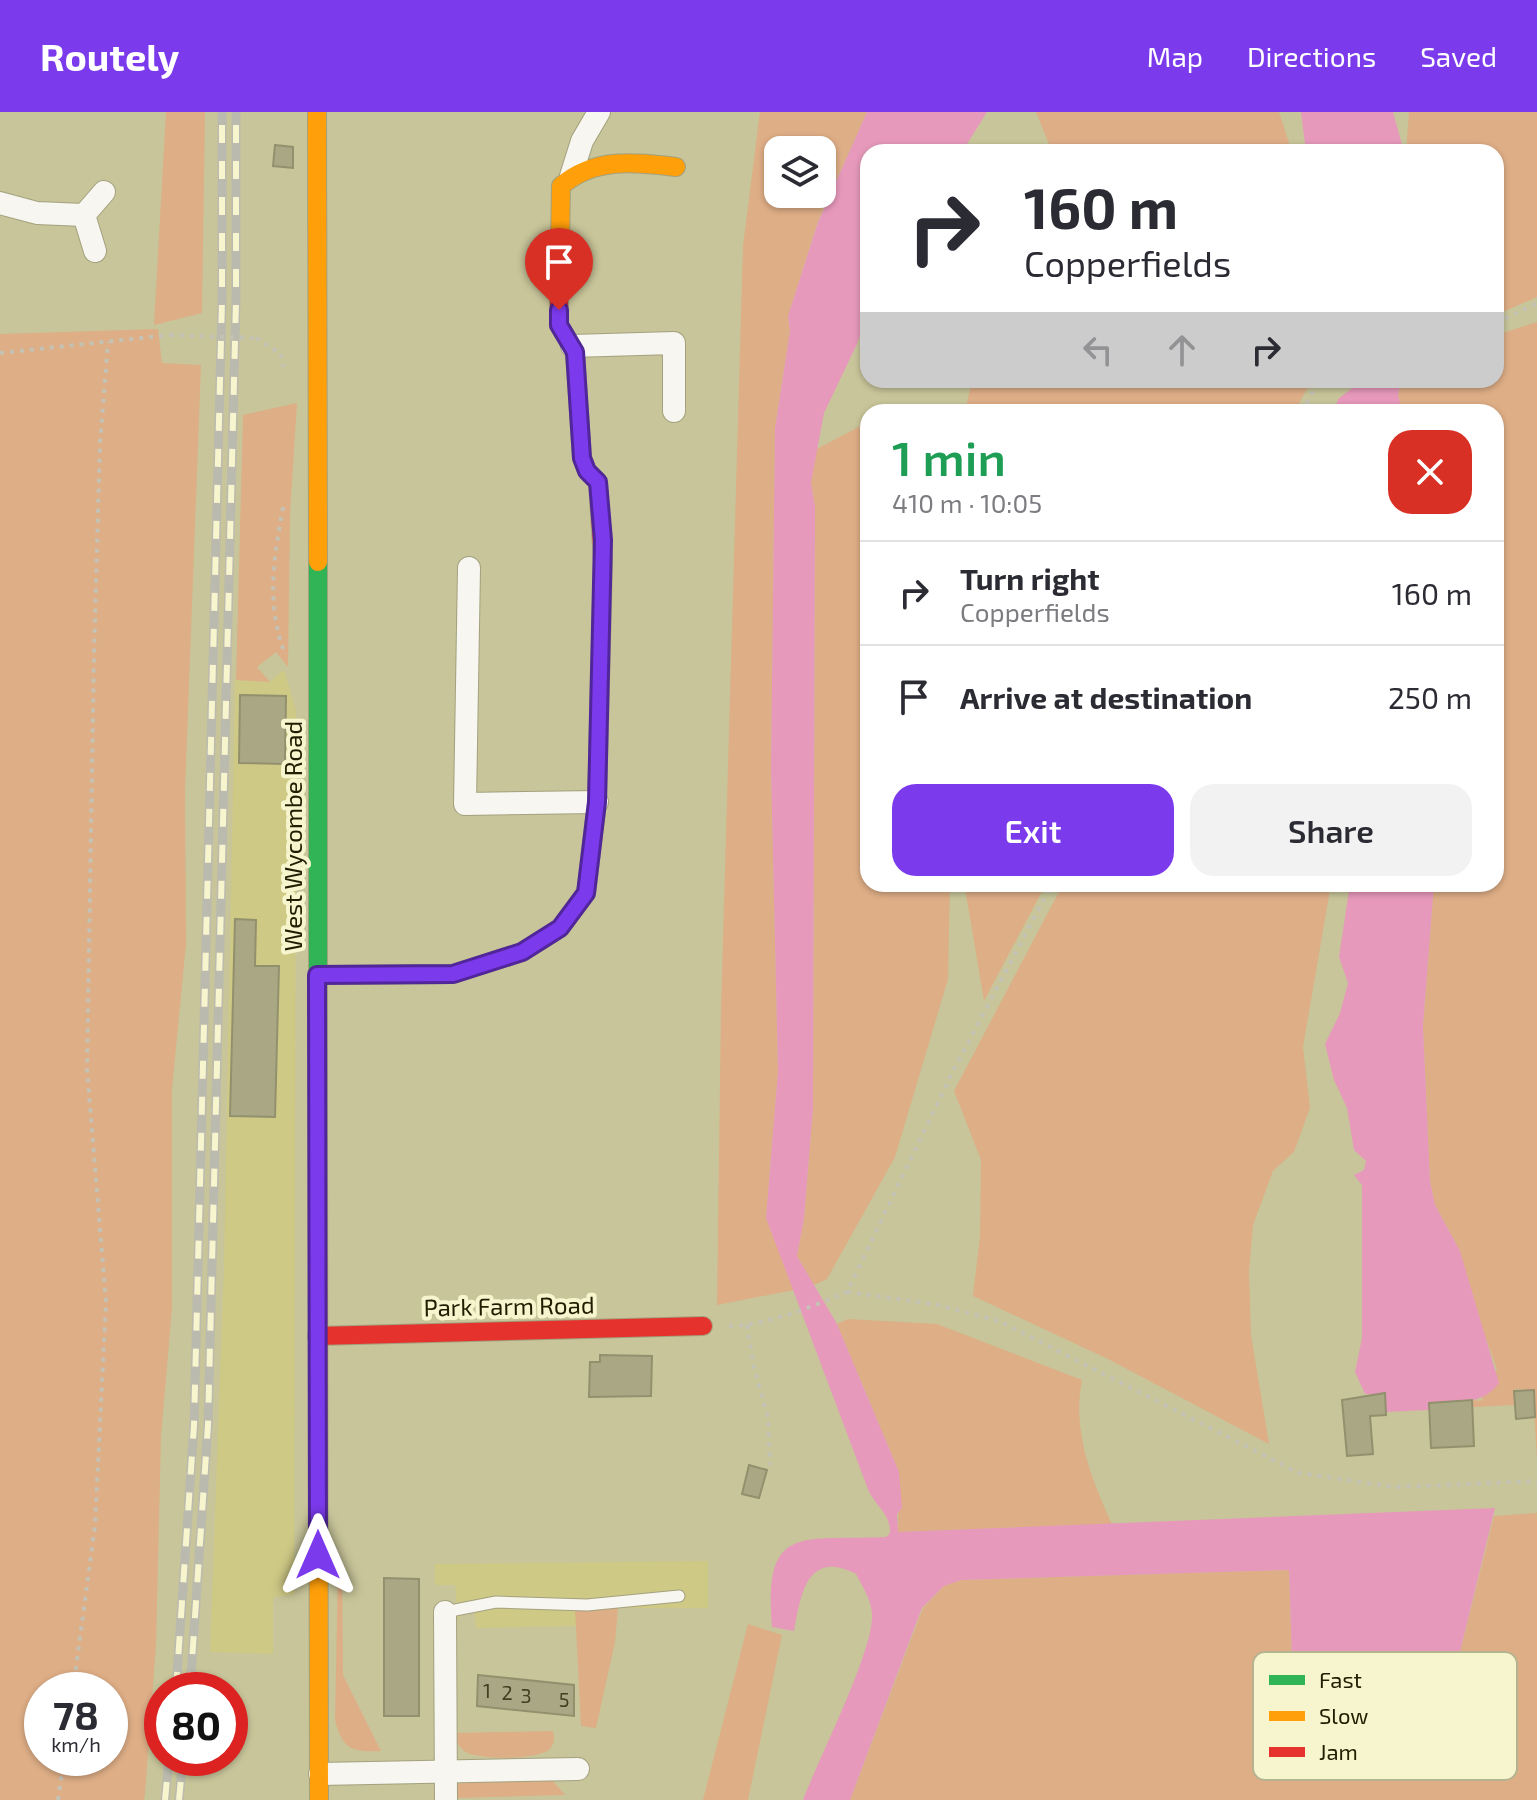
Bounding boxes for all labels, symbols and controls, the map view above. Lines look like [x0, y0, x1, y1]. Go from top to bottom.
text: Routely [40, 33, 179, 79]
text: Map [1147, 39, 1203, 73]
text: Directions [1247, 39, 1376, 73]
text: Saved [1420, 39, 1497, 73]
map controls [764, 136, 836, 208]
button: layers [764, 136, 836, 208]
text: 160 m [1024, 173, 1178, 240]
icon: right [892, 176, 996, 280]
pin [525, 228, 593, 310]
icon: arrive [537, 240, 581, 284]
text: Copperfields [1024, 241, 1231, 284]
icon: left [1076, 328, 1120, 372]
icon: ahead [1160, 328, 1204, 372]
icon: right [1244, 328, 1288, 372]
text: 1 min [892, 428, 1006, 486]
button: close [1388, 430, 1472, 514]
text: 410 m · 10:05 [892, 487, 1042, 518]
text: Turn right [960, 560, 1100, 596]
icon: right [892, 571, 936, 615]
text: 160 m [1392, 575, 1472, 611]
text: Copperfields [960, 596, 1110, 627]
icon: arrive [892, 675, 936, 719]
text: Arrive at destination [960, 679, 1252, 715]
text: 250 m [1388, 679, 1472, 715]
street label: West Wycombe Road [278, 721, 307, 951]
button: Exit [892, 784, 1174, 876]
button: Share [1190, 784, 1472, 876]
street label: Park Farm Road [423, 1290, 595, 1321]
position arrow [276, 1513, 360, 1597]
legend [1253, 1652, 1517, 1780]
text: Fast [1319, 1666, 1362, 1692]
speed limit sign: 80 [144, 1672, 248, 1776]
house number: 1 [483, 1678, 491, 1702]
house number: 2 [501, 1680, 513, 1704]
house number: 3 [520, 1683, 532, 1707]
house number: 5 [559, 1687, 569, 1711]
text: 78 [53, 1690, 99, 1738]
text: Slow [1319, 1702, 1368, 1728]
text: km/h [51, 1732, 101, 1756]
text: Jam [1319, 1738, 1358, 1764]

